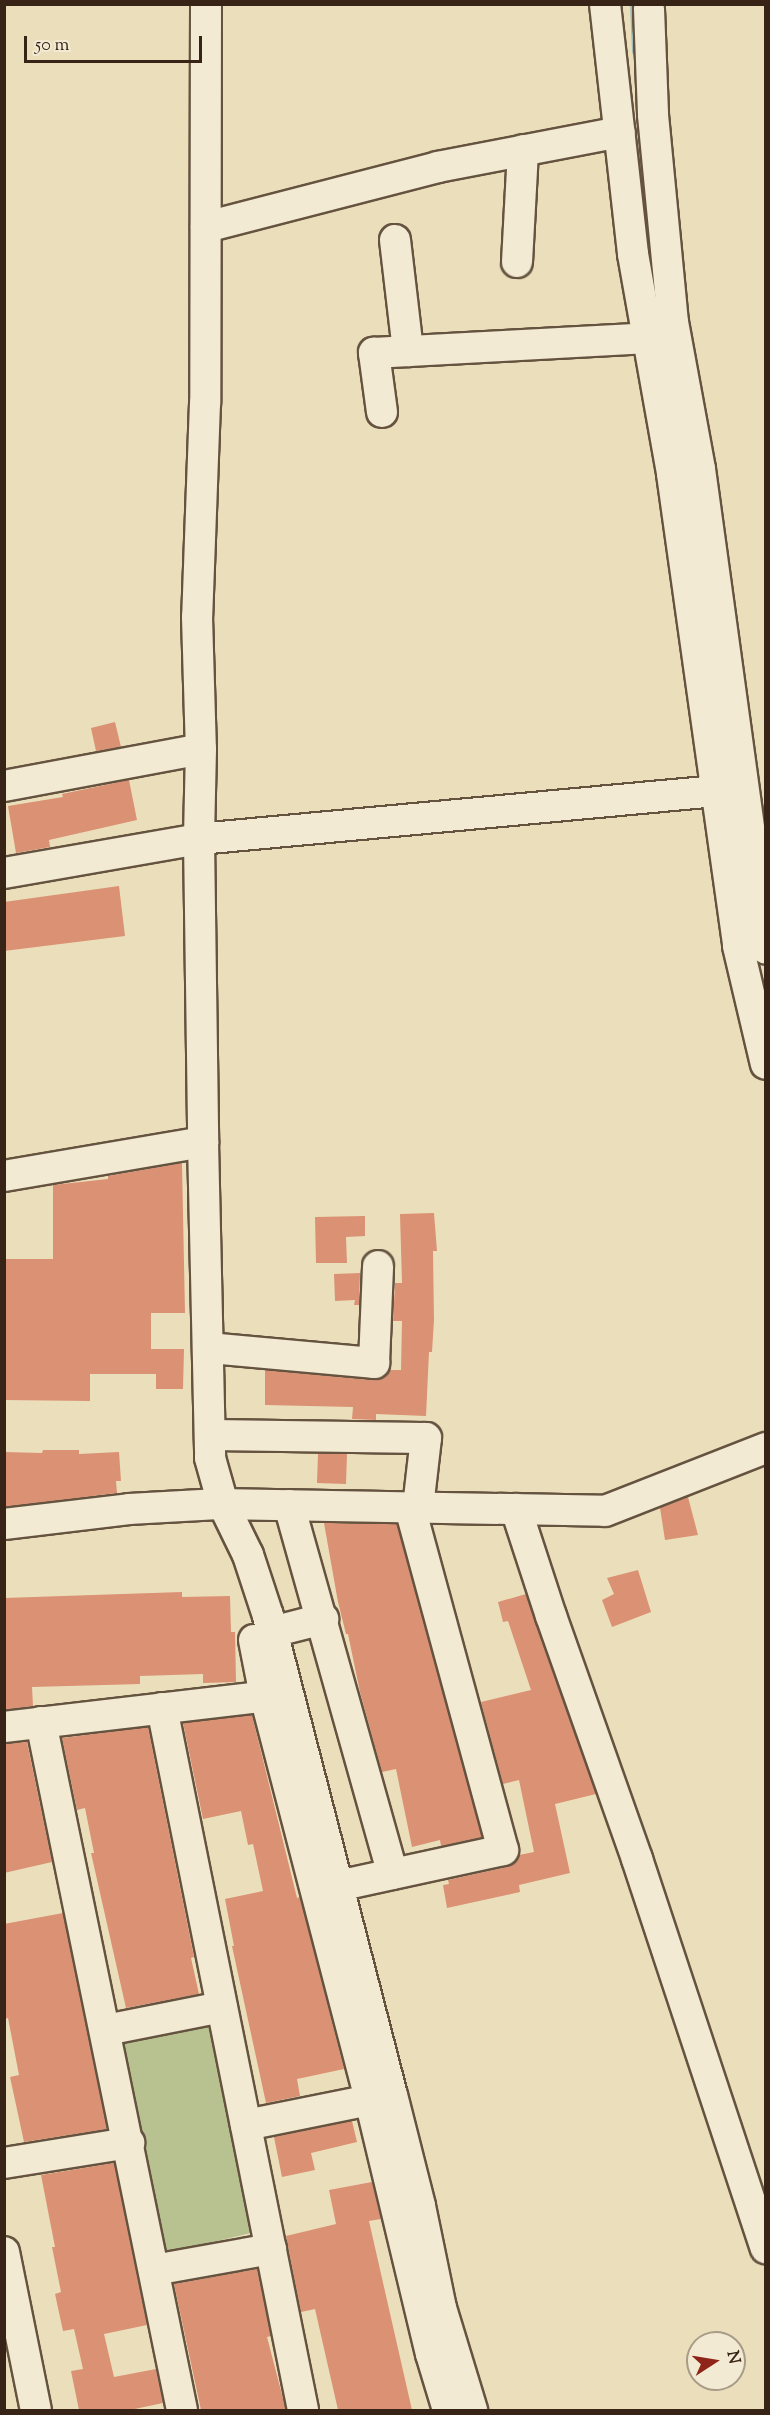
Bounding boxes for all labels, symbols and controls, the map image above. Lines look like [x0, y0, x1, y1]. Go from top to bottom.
scale bar [27, 24, 206, 62]
text: 50 m [35, 33, 69, 59]
north arrow [686, 2331, 746, 2391]
text: N [720, 2349, 745, 2366]

